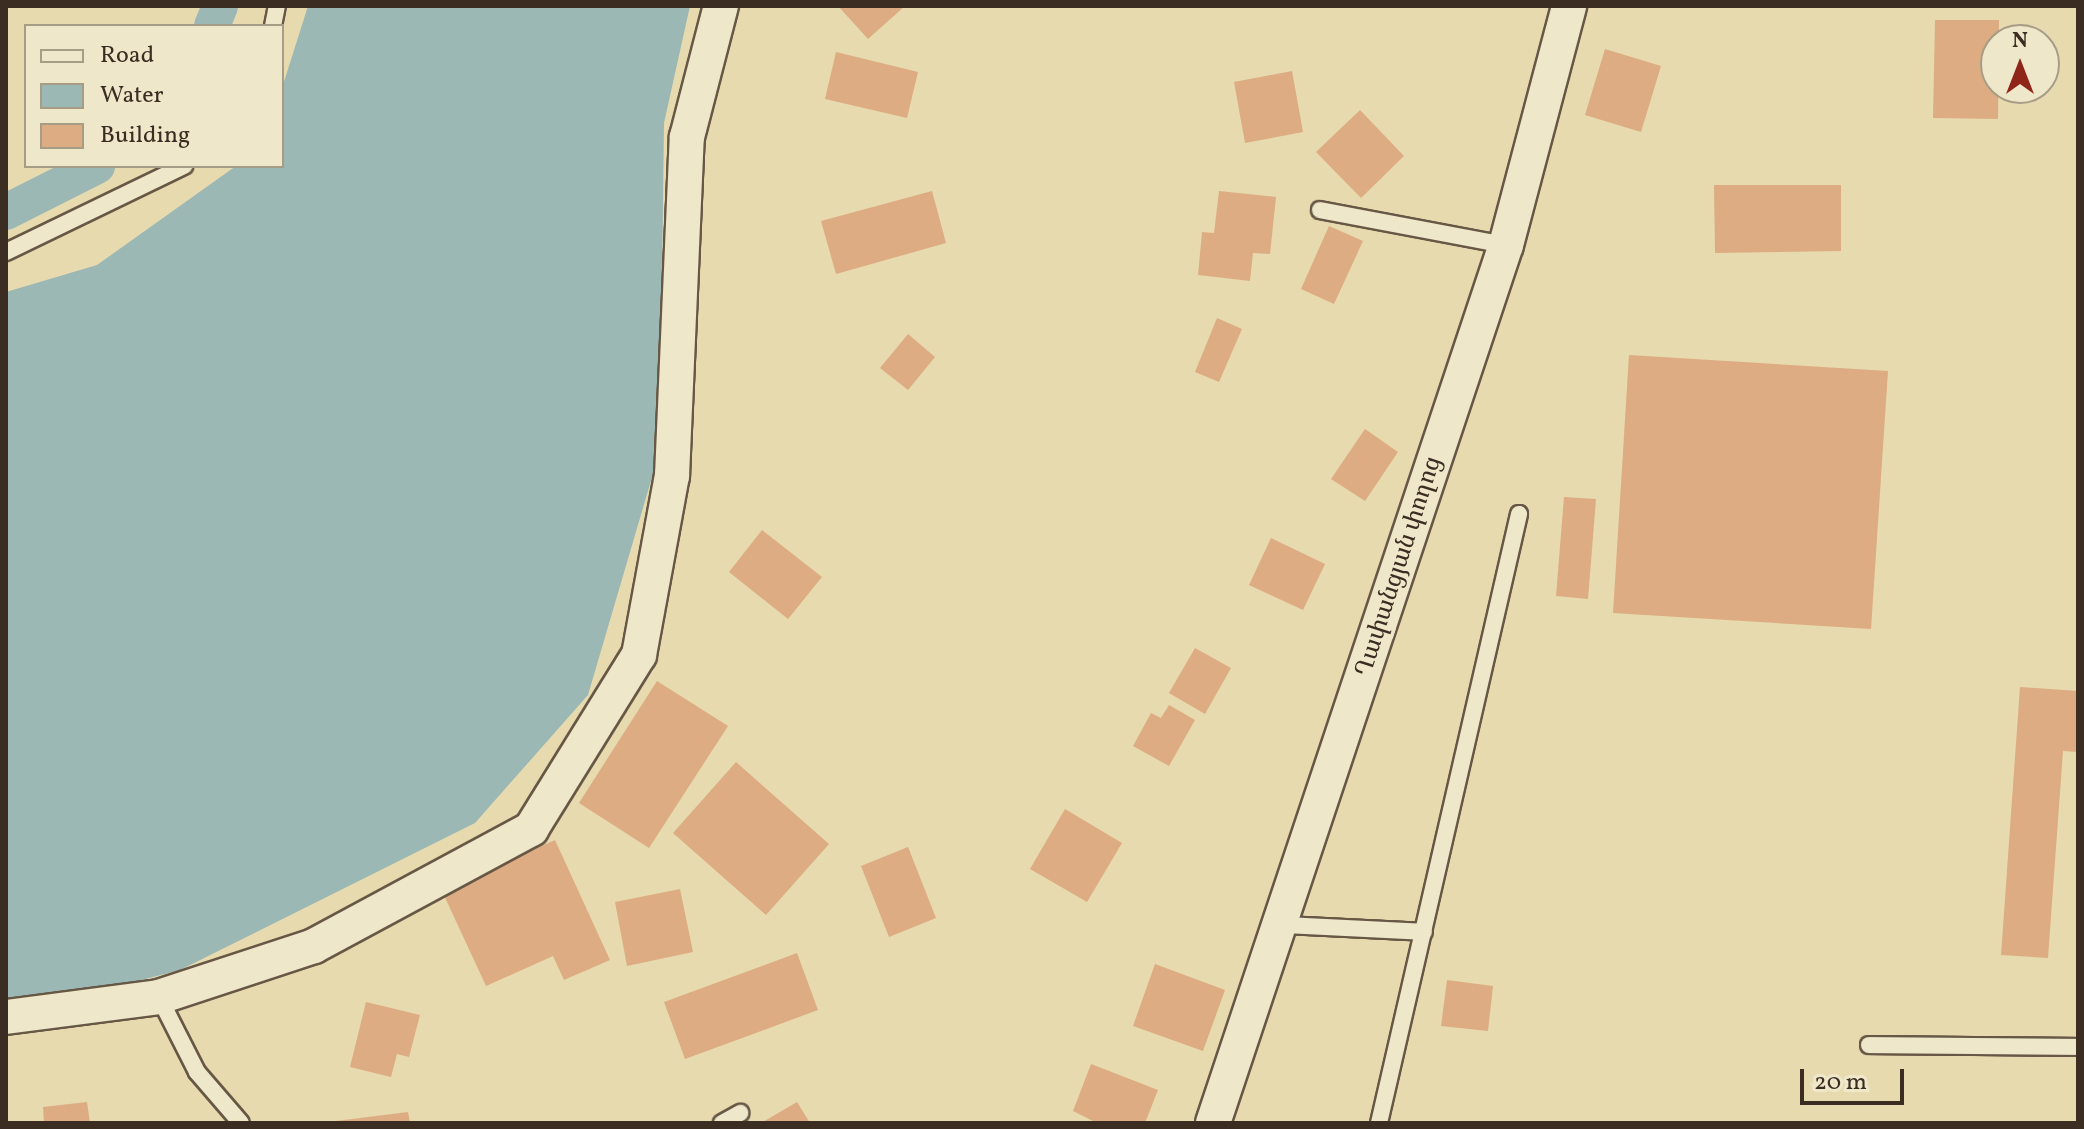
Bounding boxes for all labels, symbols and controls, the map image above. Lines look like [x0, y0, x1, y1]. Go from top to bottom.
legend [24, 24, 284, 168]
north arrow [1980, 24, 2060, 104]
text: N [2012, 26, 2028, 57]
text: Road [100, 39, 154, 73]
text: Water [100, 79, 164, 113]
text: Building [100, 119, 190, 153]
street label: Ղափանցյան փողոց [1351, 453, 1449, 681]
scale bar [1804, 1053, 1908, 1103]
text: 20 m [1814, 1066, 1867, 1100]

